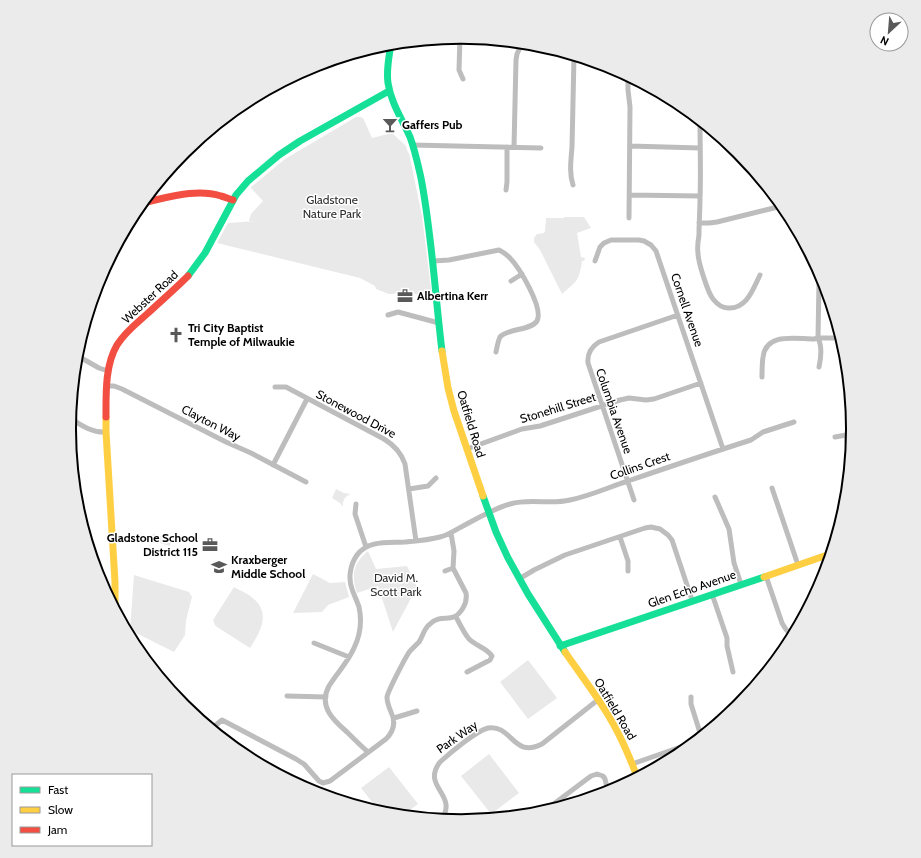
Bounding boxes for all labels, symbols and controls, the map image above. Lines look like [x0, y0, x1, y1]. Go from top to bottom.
north arrow [869, 12, 909, 52]
text: N [878, 33, 891, 49]
bar icon: Gaffers Pub [381, 116, 399, 134]
place label: Gaffers Pub [402, 117, 463, 132]
park label: Gladstone Nature Park [303, 192, 362, 221]
street label: Webster Road [118, 267, 181, 326]
street label: Cornell Avenue [668, 271, 707, 349]
office icon: Albertina Kerr [396, 287, 414, 305]
place label: Albertina Kerr [417, 288, 488, 303]
place label: Tri City Baptist Temple of Milwaukie [188, 320, 295, 349]
church icon: Tri City Baptist Temple of Milwaukie [167, 326, 185, 344]
street label: Columbia Avenue [593, 366, 636, 455]
street label: Stonewood Drive [314, 386, 399, 441]
street label: Oatfield Road [454, 388, 489, 459]
street label: Stonehill Street [518, 389, 598, 426]
street label: Clayton Way [179, 401, 243, 444]
street label: Collins Crest [608, 448, 672, 483]
place label: Gladstone School District 115 [107, 530, 198, 559]
office icon: Gladstone School District 115 [201, 536, 219, 554]
place label: Kraxberger Middle School [231, 552, 305, 581]
school or university icon: Kraxberger Middle School [210, 558, 228, 576]
street label: Glen Echo Avenue [646, 566, 738, 611]
park label: David M. Scott Park [370, 570, 422, 599]
street label: Oatfield Road [591, 675, 640, 742]
street label: Park Way [433, 717, 480, 756]
legend [12, 774, 152, 846]
text: Fast [48, 782, 68, 797]
text: Slow [48, 802, 73, 817]
text: Jam [47, 822, 67, 837]

